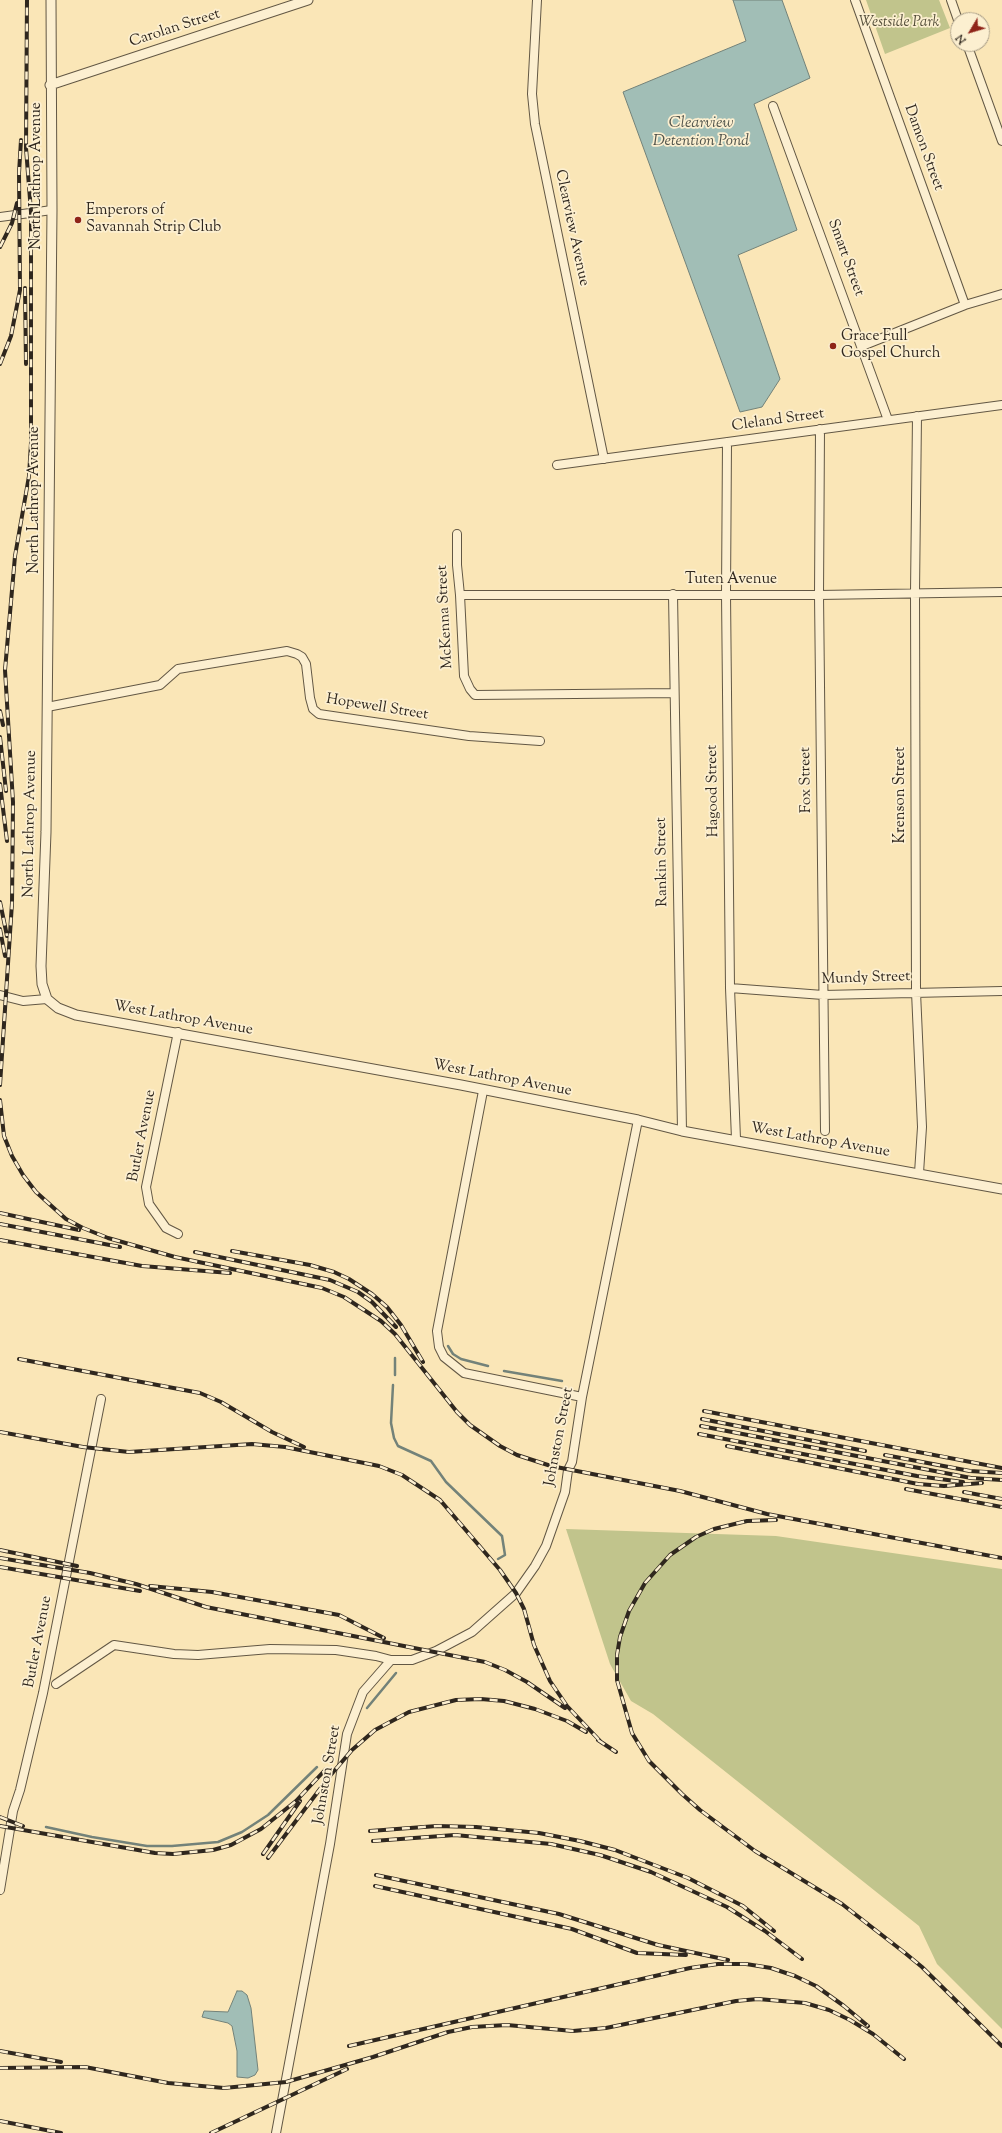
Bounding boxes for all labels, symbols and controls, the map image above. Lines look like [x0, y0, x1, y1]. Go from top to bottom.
street label: Carolan Street [127, 6, 223, 52]
north arrow [950, 12, 990, 52]
park label: Westside Park [859, 14, 939, 32]
text: N [952, 30, 970, 47]
street label: North Lathrop Avenue [28, 102, 46, 250]
street label: Damon Street [899, 103, 947, 193]
water label: Clearview Detention Pond [653, 114, 749, 152]
street label: Clearview Avenue [550, 168, 592, 288]
place label: Emperors of Savannah Strip Club [86, 202, 221, 237]
marker: Emperors of Savannah Strip Club [73, 215, 83, 225]
street label: Smart Street [823, 217, 867, 299]
place label: Grace Full Gospel Church [841, 328, 941, 363]
marker: Grace Full Gospel Church [828, 341, 838, 351]
street label: Cleland Street [731, 406, 825, 436]
street label: North Lathrop Avenue [26, 426, 44, 574]
street label: McKenna Street [434, 565, 458, 669]
street label: Tuten Avenue [685, 571, 777, 589]
street label: Hopewell Street [325, 691, 429, 725]
street label: Hagood Street [704, 745, 724, 837]
street label: Fox Street [797, 747, 817, 813]
street label: Krenson Street [892, 747, 910, 843]
street label: North Lathrop Avenue [21, 750, 41, 898]
street label: Rankin Street [653, 817, 673, 907]
street label: Mundy Street [821, 968, 911, 990]
street label: West Lathrop Avenue [112, 998, 254, 1040]
street label: West Lathrop Avenue [431, 1057, 573, 1101]
street label: Butler Avenue [125, 1089, 161, 1183]
street label: West Lathrop Avenue [749, 1120, 891, 1162]
street label: Johnston Street [542, 1386, 578, 1488]
street label: Butler Avenue [21, 1595, 57, 1689]
street label: Johnston Street [310, 1724, 346, 1826]

